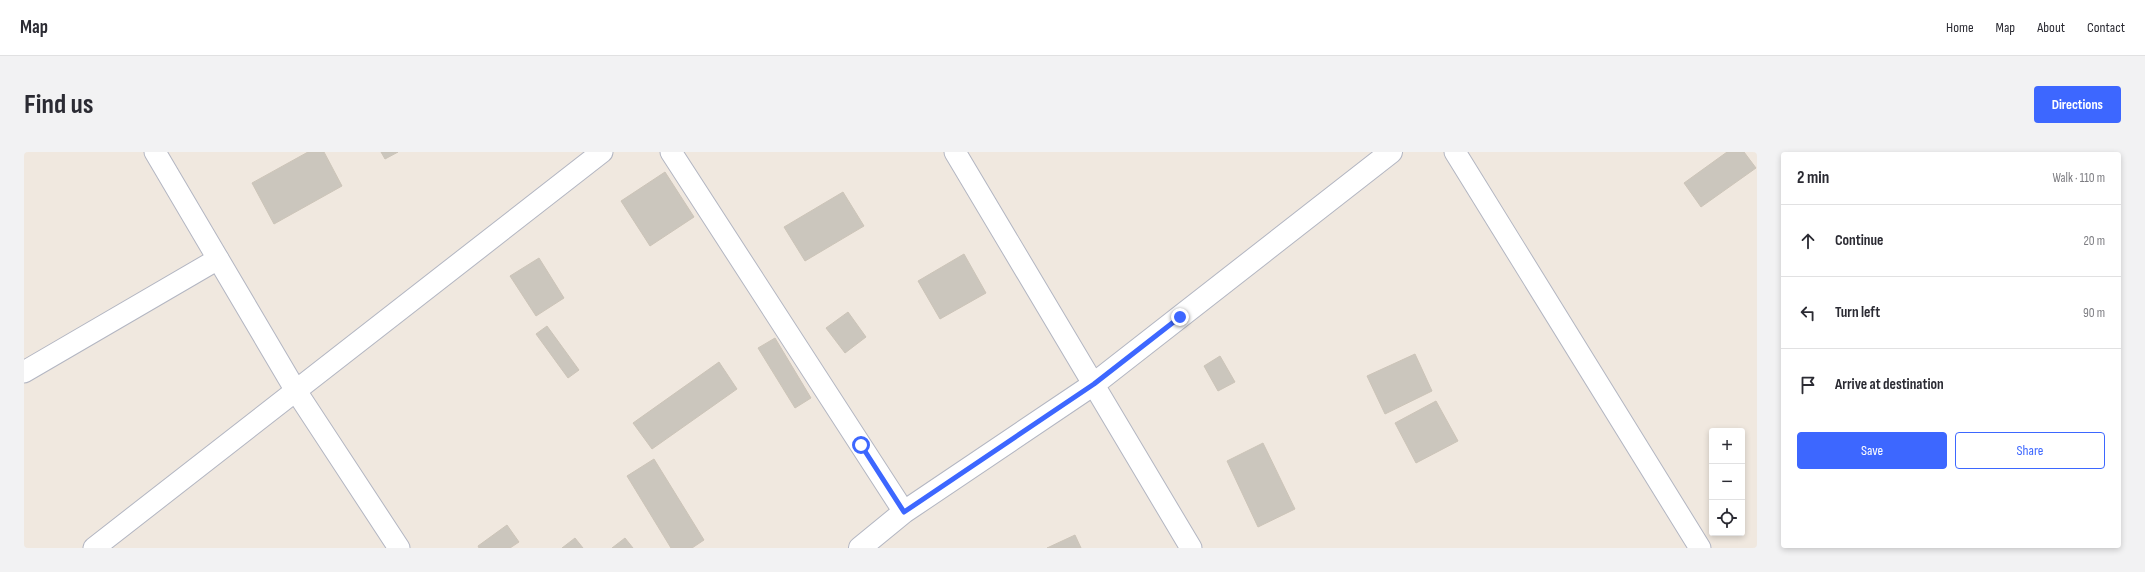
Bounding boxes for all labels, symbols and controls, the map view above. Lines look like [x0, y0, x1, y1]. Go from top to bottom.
text: Map [20, 16, 48, 39]
text: Home [1946, 19, 1974, 36]
text: Map [1996, 19, 2015, 36]
text: About [2037, 19, 2065, 36]
text: Contact [2087, 19, 2125, 36]
button: Directions [2034, 86, 2121, 123]
text: Find us [24, 88, 93, 121]
text: 2 min [1797, 168, 1829, 188]
text: Walk · 110 m [2052, 170, 2105, 186]
icon: ahead [1797, 230, 1819, 252]
text: Continue [1835, 231, 1884, 250]
text: 20 m [2083, 233, 2105, 249]
icon: left [1797, 302, 1819, 324]
text: Turn left [1835, 303, 1880, 322]
text: 90 m [2083, 305, 2105, 321]
route end [1171, 308, 1189, 326]
icon: arrive [1797, 374, 1819, 396]
text: Arrive at destination [1835, 375, 1944, 394]
map controls [1709, 428, 1745, 536]
button: + [1709, 428, 1745, 464]
button: Save [1797, 432, 1947, 469]
button: Share [1955, 432, 2105, 469]
route start [852, 436, 870, 454]
button: − [1709, 464, 1745, 500]
button: locate [1709, 500, 1745, 536]

